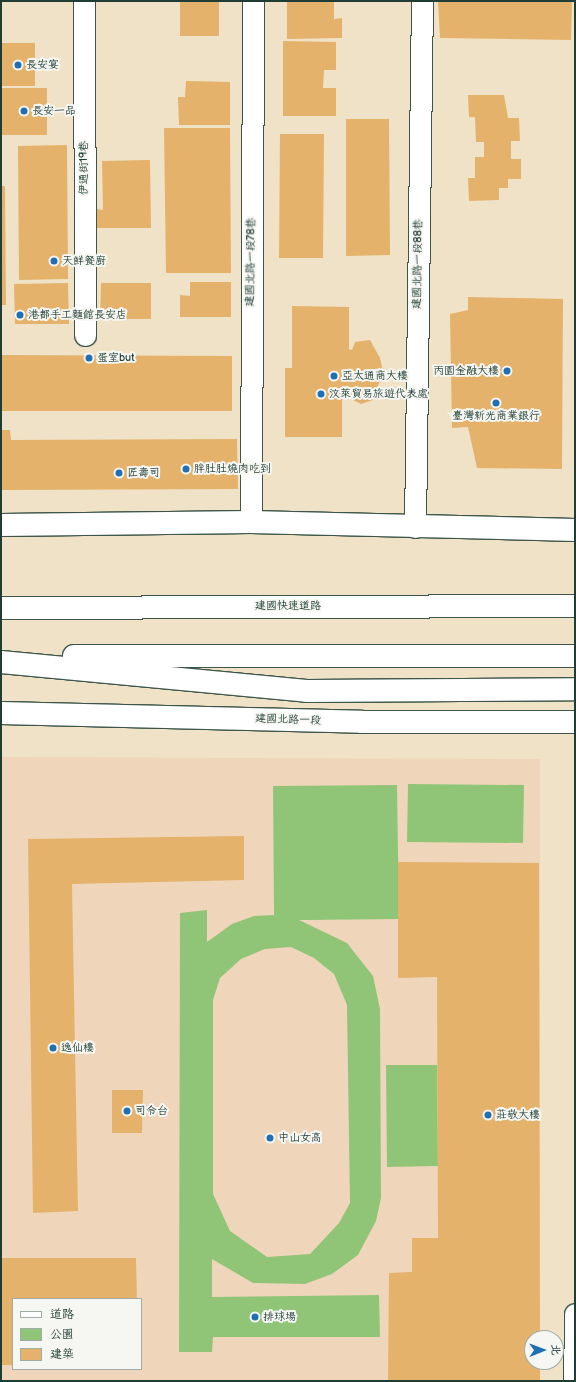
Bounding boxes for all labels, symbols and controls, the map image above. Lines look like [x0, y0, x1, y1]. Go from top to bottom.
place label: 長安宴 [26, 58, 59, 72]
marker: 長安宴 [13, 60, 23, 70]
place label: 長安一品 [32, 104, 76, 118]
marker: 長安一品 [19, 106, 29, 116]
street label: 伊通街19巷 [77, 141, 91, 195]
street label: 建國北路一段78巷 [244, 217, 258, 307]
street label: 建國北路一段88巷 [411, 219, 425, 309]
place label: 天鮮餐廚 [62, 254, 106, 268]
marker: 天鮮餐廚 [49, 256, 59, 266]
place label: 港都手工麵館長安店 [28, 308, 127, 322]
marker: 港都手工麵館長安店 [15, 310, 25, 320]
place label: 蛋室but [97, 351, 135, 365]
marker: 蛋室but [84, 353, 94, 363]
place label: 丙園金融大樓 [433, 364, 499, 378]
marker: 丙園金融大樓 [502, 366, 512, 376]
place label: 亞太通商大樓 [342, 369, 408, 383]
marker: 亞太通商大樓 [329, 371, 339, 381]
place label: 汶萊貿易旅遊代表處 [329, 387, 428, 401]
marker: 汶萊貿易旅遊代表處 [316, 389, 326, 399]
marker: 臺灣新光商業銀行 [491, 398, 501, 408]
place label: 臺灣新光商業銀行 [452, 409, 540, 423]
place label: 胖肚肚燒肉吃到 [194, 462, 271, 476]
marker: 胖肚肚燒肉吃到 [181, 464, 191, 474]
place label: 匠壽司 [127, 466, 160, 480]
marker: 匠壽司 [114, 468, 124, 478]
street label: 建國快速道路 [255, 599, 321, 613]
street label: 建國北路一段 [255, 712, 321, 728]
place label: 逸仙樓 [61, 1041, 94, 1055]
marker: 逸仙樓 [48, 1043, 58, 1053]
place label: 司令台 [135, 1104, 168, 1118]
marker: 司令台 [122, 1106, 132, 1116]
place label: 莊敬大樓 [496, 1108, 540, 1122]
marker: 莊敬大樓 [483, 1110, 493, 1120]
place label: 中山女高 [278, 1131, 322, 1145]
marker: 中山女高 [265, 1133, 275, 1143]
legend [12, 1298, 142, 1370]
text: 道路 [50, 1307, 74, 1322]
place label: 排球場 [263, 1310, 296, 1324]
marker: 排球場 [250, 1312, 260, 1322]
text: 公園 [50, 1327, 74, 1342]
north arrow [524, 1330, 564, 1370]
text: 北 [549, 1344, 562, 1355]
text: 建築 [50, 1347, 74, 1362]

